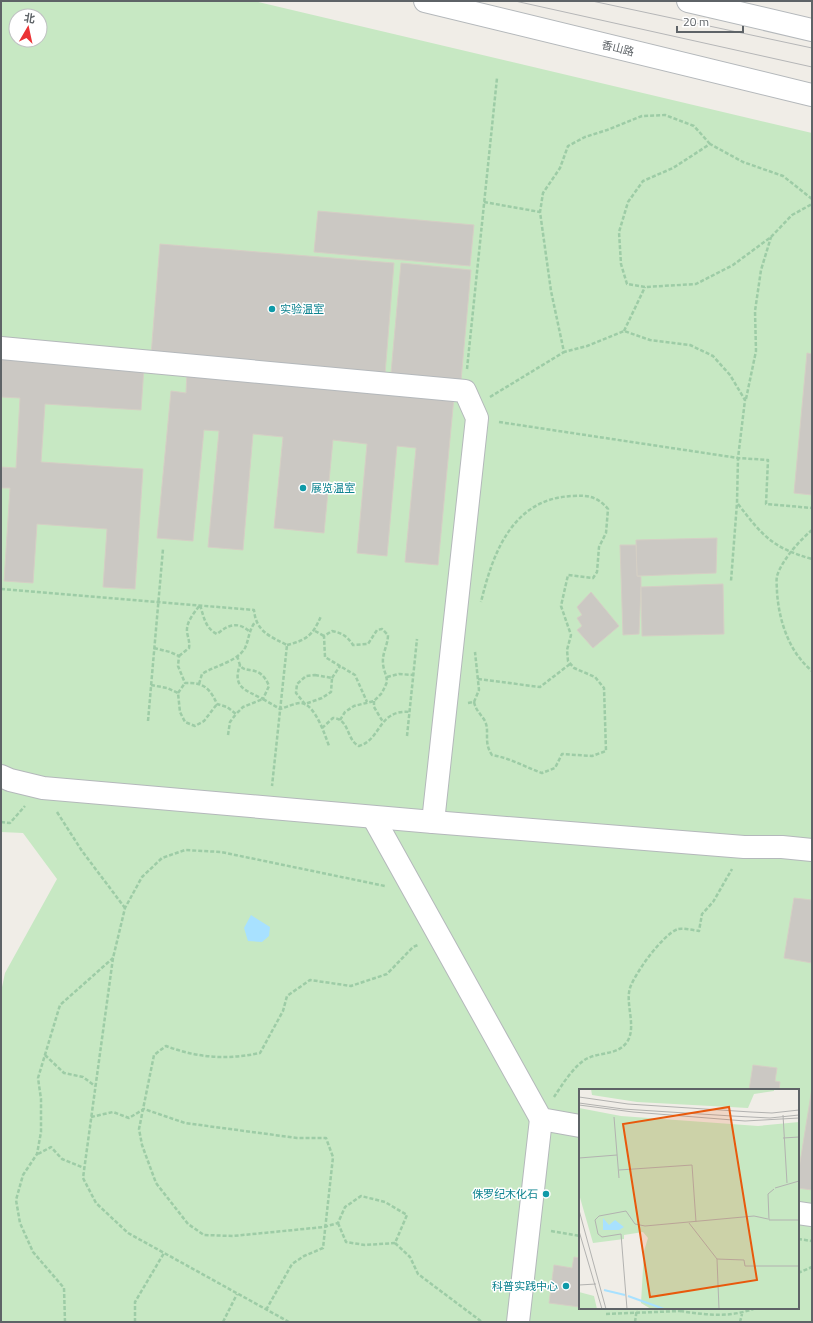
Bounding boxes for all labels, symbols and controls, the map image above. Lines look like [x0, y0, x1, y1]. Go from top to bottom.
north arrow [8, 8, 48, 48]
scale bar [677, 8, 743, 34]
text: 北 [23, 9, 36, 27]
text: 20 m [683, 12, 709, 31]
street label: 香山路 [600, 36, 636, 60]
place label: 实验温室 [280, 301, 324, 317]
marker: 实验温室 [267, 304, 277, 314]
place label: 展览温室 [311, 480, 355, 496]
marker: 展览温室 [298, 483, 308, 493]
inset map [579, 1089, 799, 1309]
place label: 侏罗纪木化石 [472, 1186, 538, 1202]
marker: 侏罗纪木化石 [541, 1189, 551, 1199]
place label: 科普实践中心 [492, 1278, 558, 1294]
marker: 科普实践中心 [561, 1281, 571, 1291]

